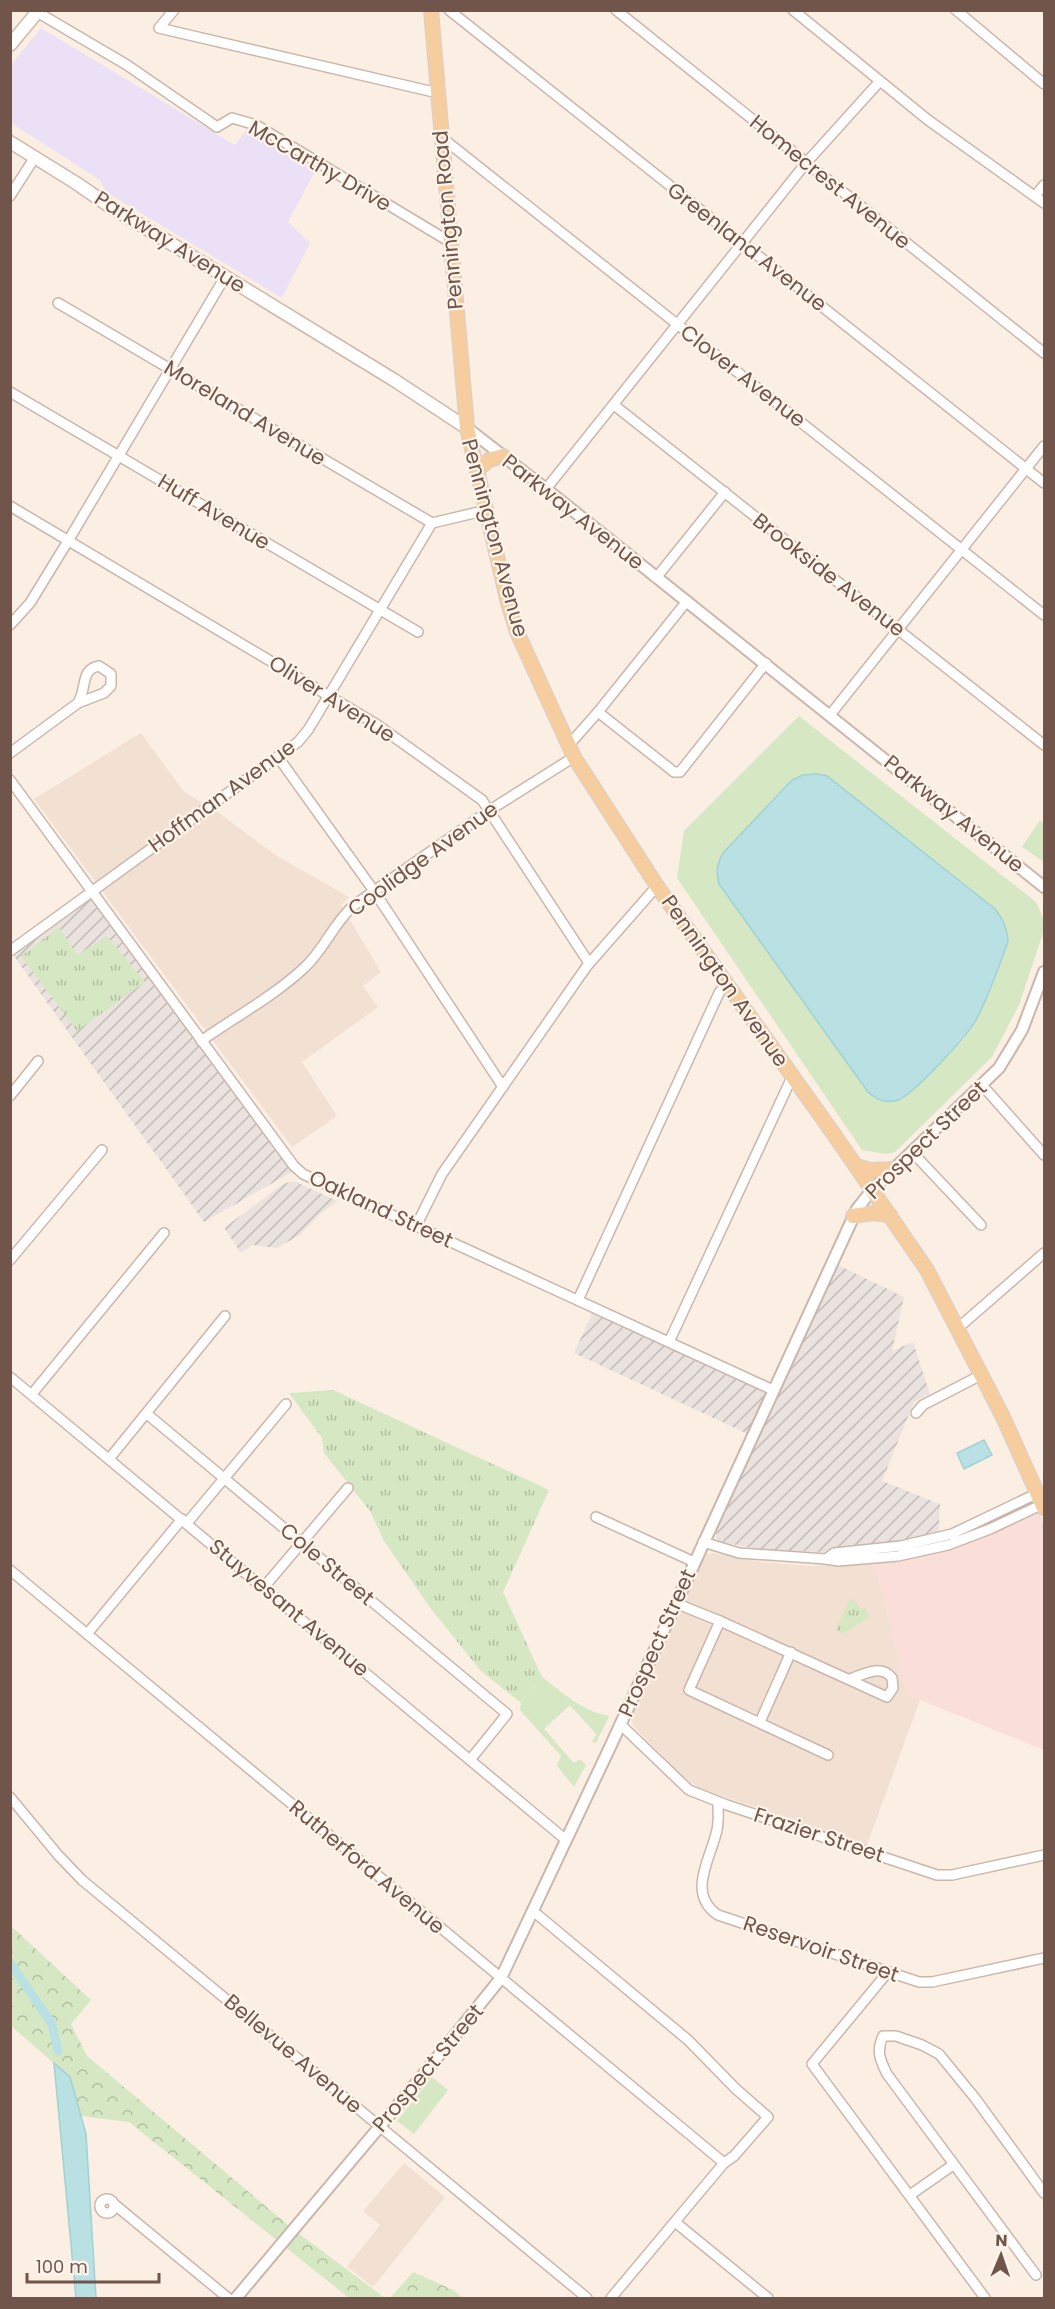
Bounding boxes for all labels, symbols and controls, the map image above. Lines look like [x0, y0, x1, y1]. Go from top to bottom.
street label: Homecrest Avenue [744, 108, 917, 256]
street label: McCarthy Drive [244, 113, 397, 218]
street label: Pennington Road [425, 129, 470, 311]
street label: Greenland Avenue [662, 175, 833, 318]
street label: Parkway Avenue [89, 184, 251, 300]
street label: Clover Avenue [675, 317, 812, 434]
street label: Moreland Avenue [159, 353, 332, 472]
street label: Pennington Avenue [455, 436, 536, 640]
street label: Parkway Avenue [496, 447, 650, 576]
street label: Huff Avenue [153, 467, 276, 557]
street label: Brookside Avenue [747, 506, 912, 643]
street label: Oliver Avenue [264, 648, 401, 749]
street label: Hoffman Avenue [142, 732, 301, 859]
street label: Parkway Avenue [878, 748, 1031, 879]
street label: Coolidge Avenue [342, 794, 504, 923]
street label: Pennington Avenue [655, 889, 796, 1073]
street label: Prospect Street [858, 1074, 993, 1205]
street label: Oakland Street [305, 1163, 458, 1255]
street label: Cole Street [274, 1516, 381, 1612]
street label: Stuyvesant Avenue [203, 1532, 376, 1683]
street label: Prospect Street [611, 1564, 702, 1721]
street label: Rutherford Avenue [283, 1793, 451, 1940]
street label: Frazier Street [750, 1800, 888, 1869]
street label: Reservoir Street [739, 1908, 903, 1989]
street label: Bellevue Avenue [218, 1987, 369, 2120]
street label: Prospect Street [365, 1997, 490, 2138]
north arrow [971, 2225, 1031, 2285]
text: N [995, 2229, 1008, 2252]
scale bar [27, 2246, 159, 2284]
text: 100 m [36, 2254, 88, 2279]

